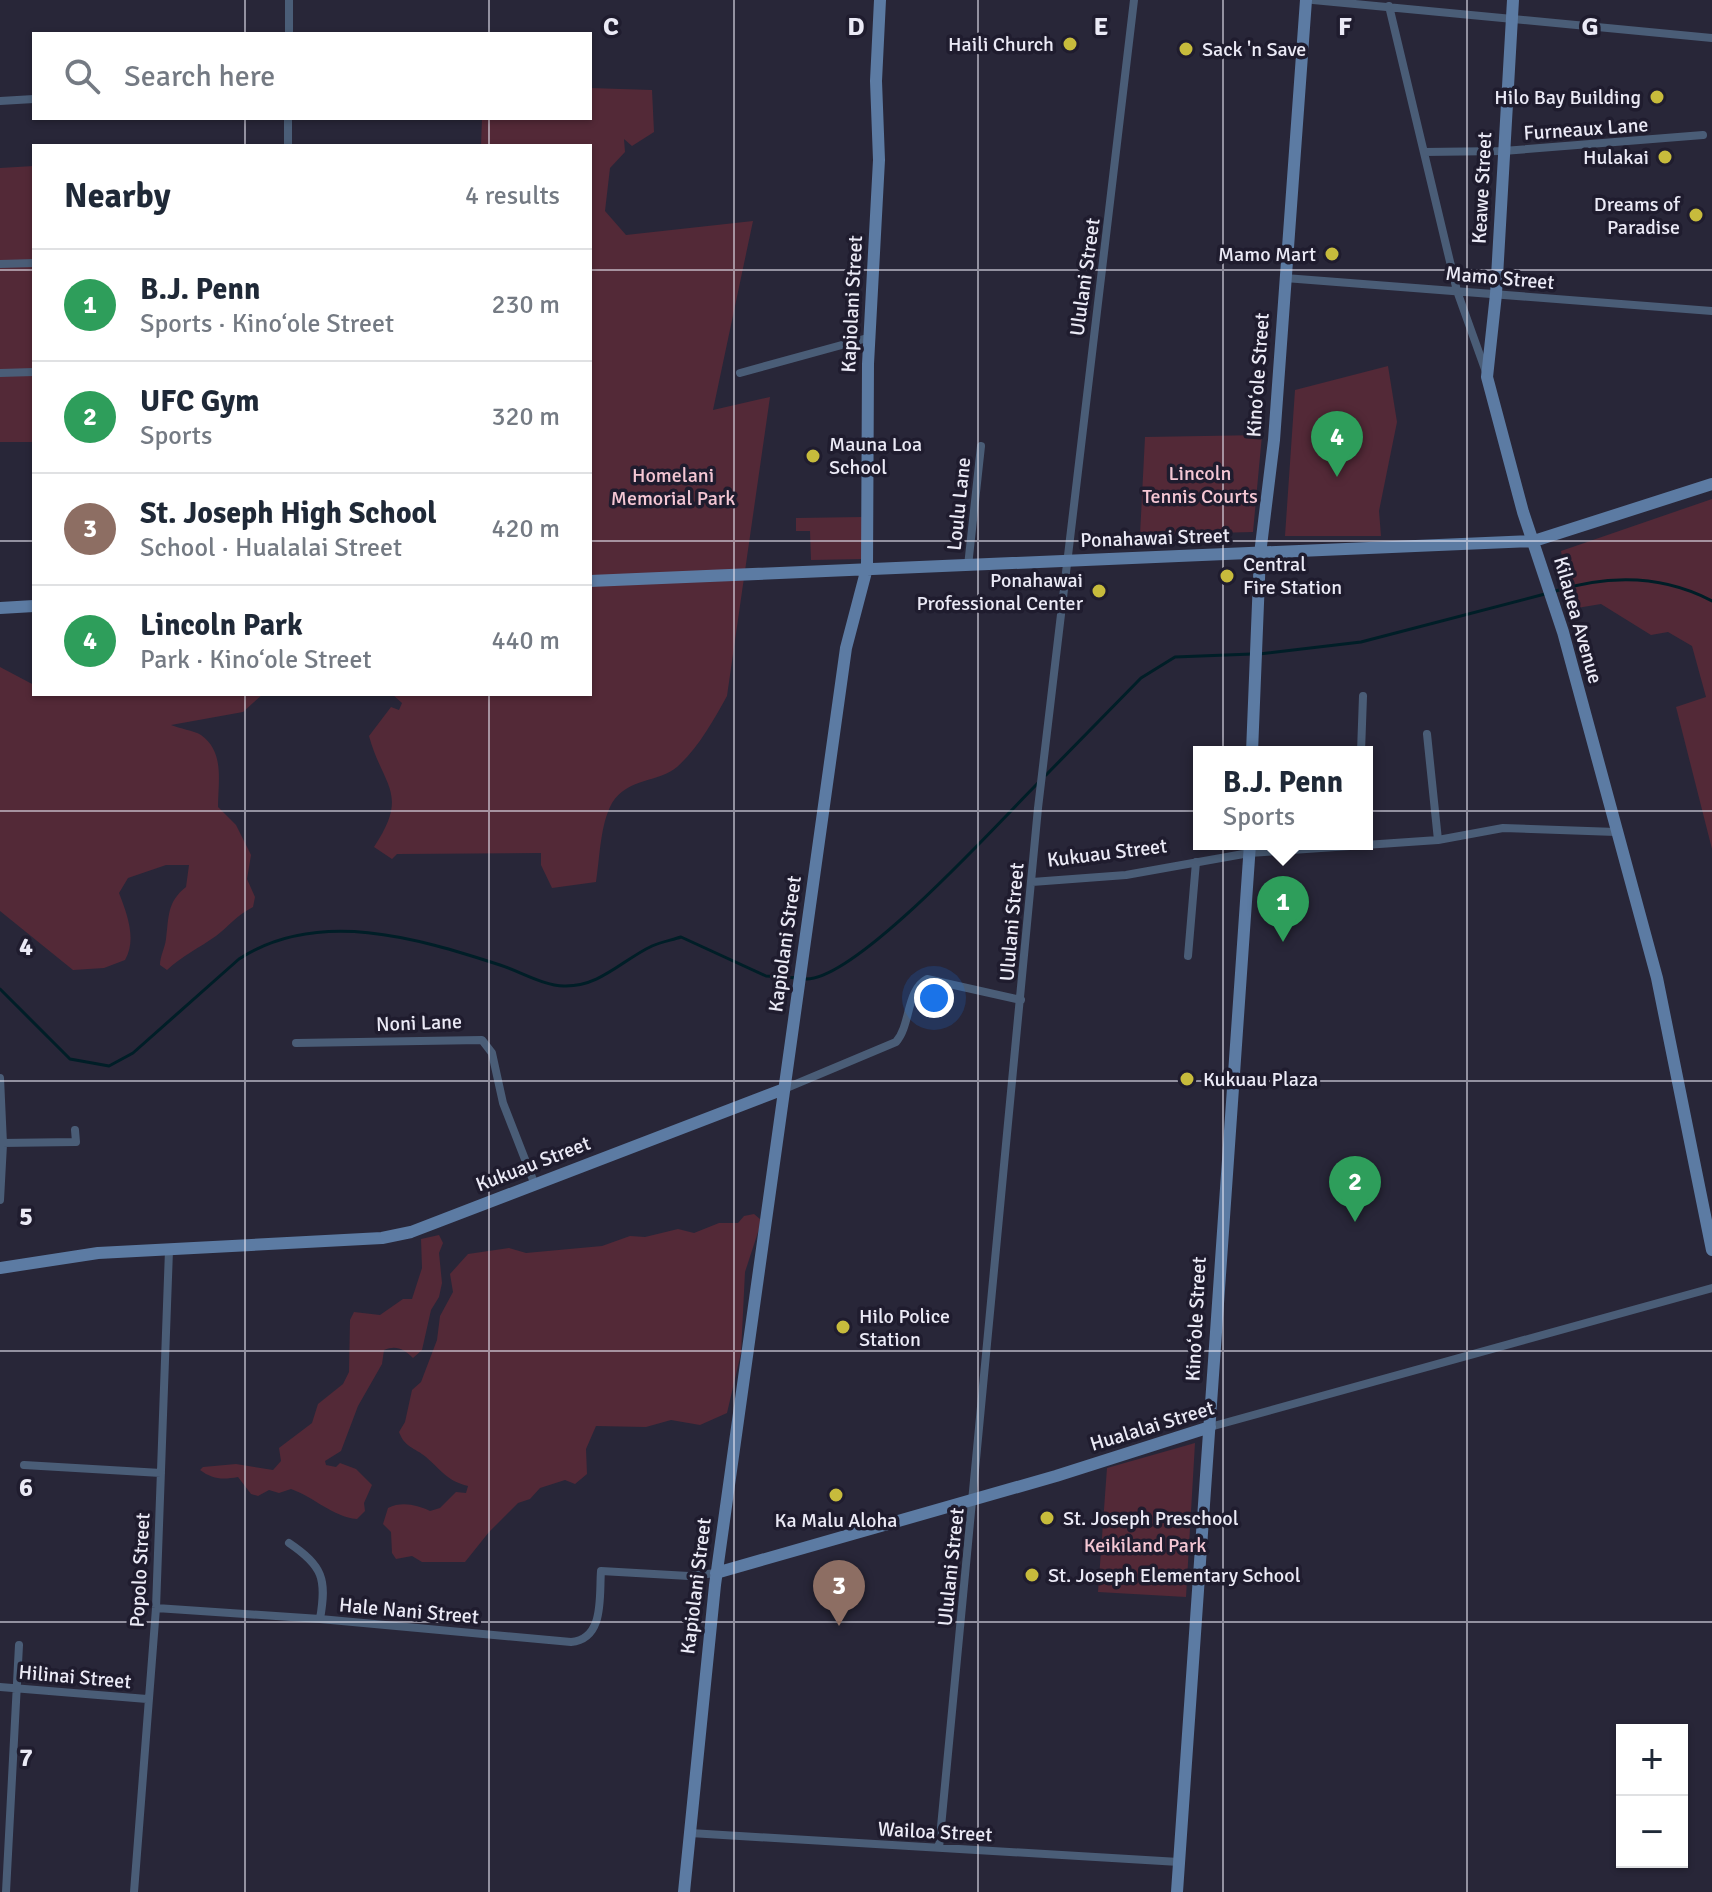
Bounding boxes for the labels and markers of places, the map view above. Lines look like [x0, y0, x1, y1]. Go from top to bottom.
place label: Haili Church [948, 32, 1054, 57]
marker: Haili Church [1061, 35, 1079, 53]
place label: Sack 'n Save [1202, 37, 1306, 62]
marker: Sack 'n Save [1177, 40, 1195, 58]
place label: Hilo Bay Building [1494, 85, 1641, 110]
marker: Hilo Bay Building [1648, 88, 1666, 106]
place label: Hulakai [1583, 145, 1649, 170]
marker: Hulakai [1656, 148, 1674, 166]
place label: Dreams of Paradise [1594, 192, 1681, 240]
marker: Dreams of Paradise [1687, 206, 1705, 224]
place label: Mamo Mart [1218, 242, 1316, 267]
marker: Mamo Mart [1323, 245, 1341, 263]
pin: 4 [1311, 411, 1363, 477]
place label: Mauna Loa School [829, 432, 922, 480]
marker: Mauna Loa School [804, 447, 822, 465]
place label: Central Fire Station [1243, 552, 1342, 600]
marker: Central Fire Station [1218, 567, 1236, 585]
place label: Ponahawai Professional Center [916, 568, 1084, 616]
marker: Ponahawai Professional Center [1090, 582, 1108, 600]
pin: 1 [1257, 876, 1309, 942]
place label: Kukuau Plaza [1203, 1067, 1318, 1092]
marker: Kukuau Plaza [1178, 1070, 1196, 1088]
pin: 2 [1329, 1156, 1381, 1222]
place label: Hilo Police Station [859, 1304, 950, 1352]
marker: Hilo Police Station [834, 1318, 852, 1336]
marker: Ka Malu Aloha [827, 1486, 845, 1504]
place label: St. Joseph Preschool [1063, 1506, 1239, 1531]
place label: Ka Malu Aloha [775, 1508, 897, 1533]
marker: St. Joseph Preschool [1038, 1509, 1056, 1527]
pin: 3 [813, 1560, 865, 1626]
place label: St. Joseph Elementary School [1048, 1563, 1301, 1588]
marker: St. Joseph Elementary School [1023, 1566, 1041, 1584]

